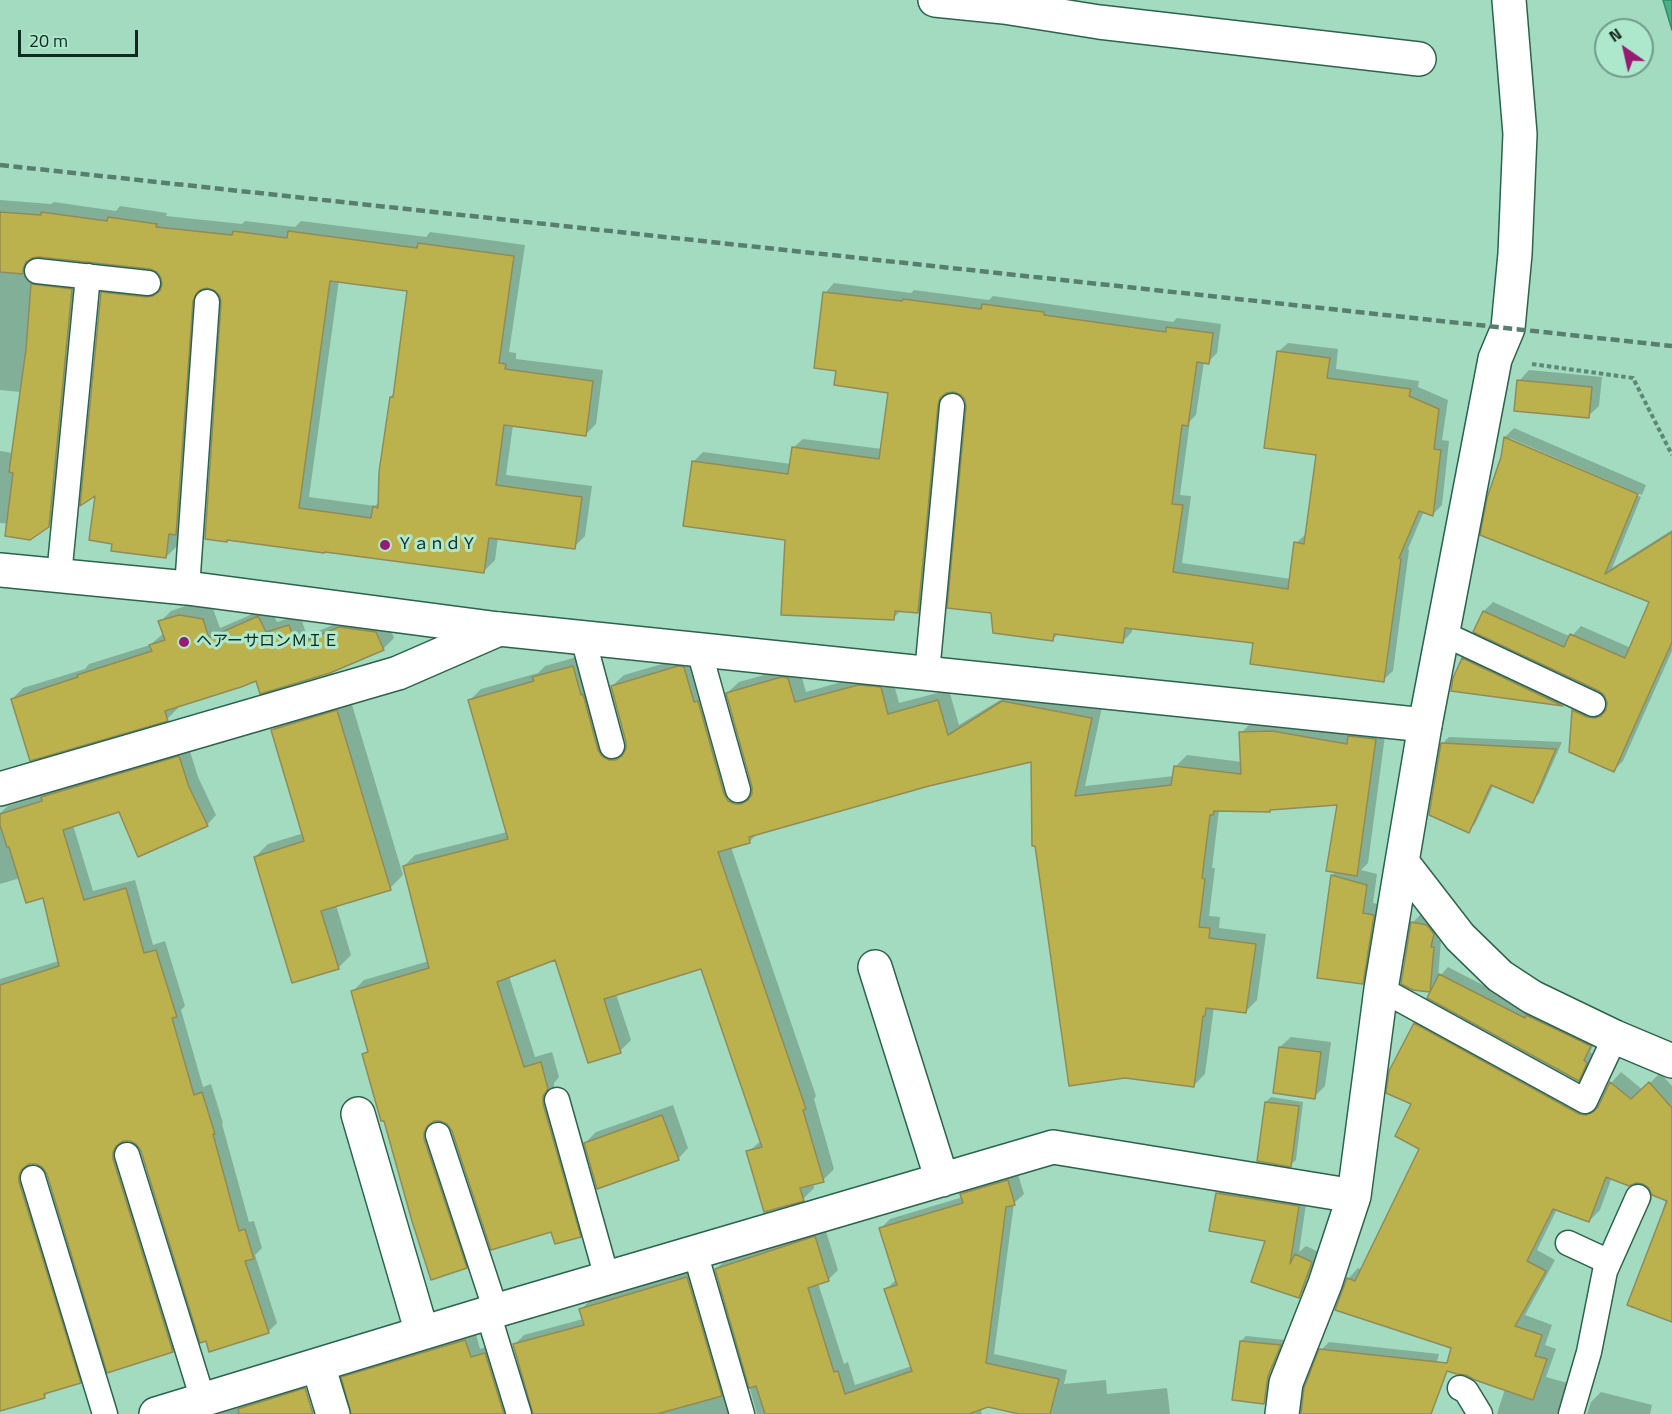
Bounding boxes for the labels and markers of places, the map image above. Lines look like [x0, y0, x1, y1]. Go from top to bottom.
place label: ＹａｎｄＹ [397, 535, 477, 555]
marker: ＹａｎｄＹ [378, 538, 392, 552]
place label: ヘアーサロンＭＩＥ [196, 632, 339, 652]
marker: ヘアーサロンＭＩＥ [177, 635, 191, 649]

